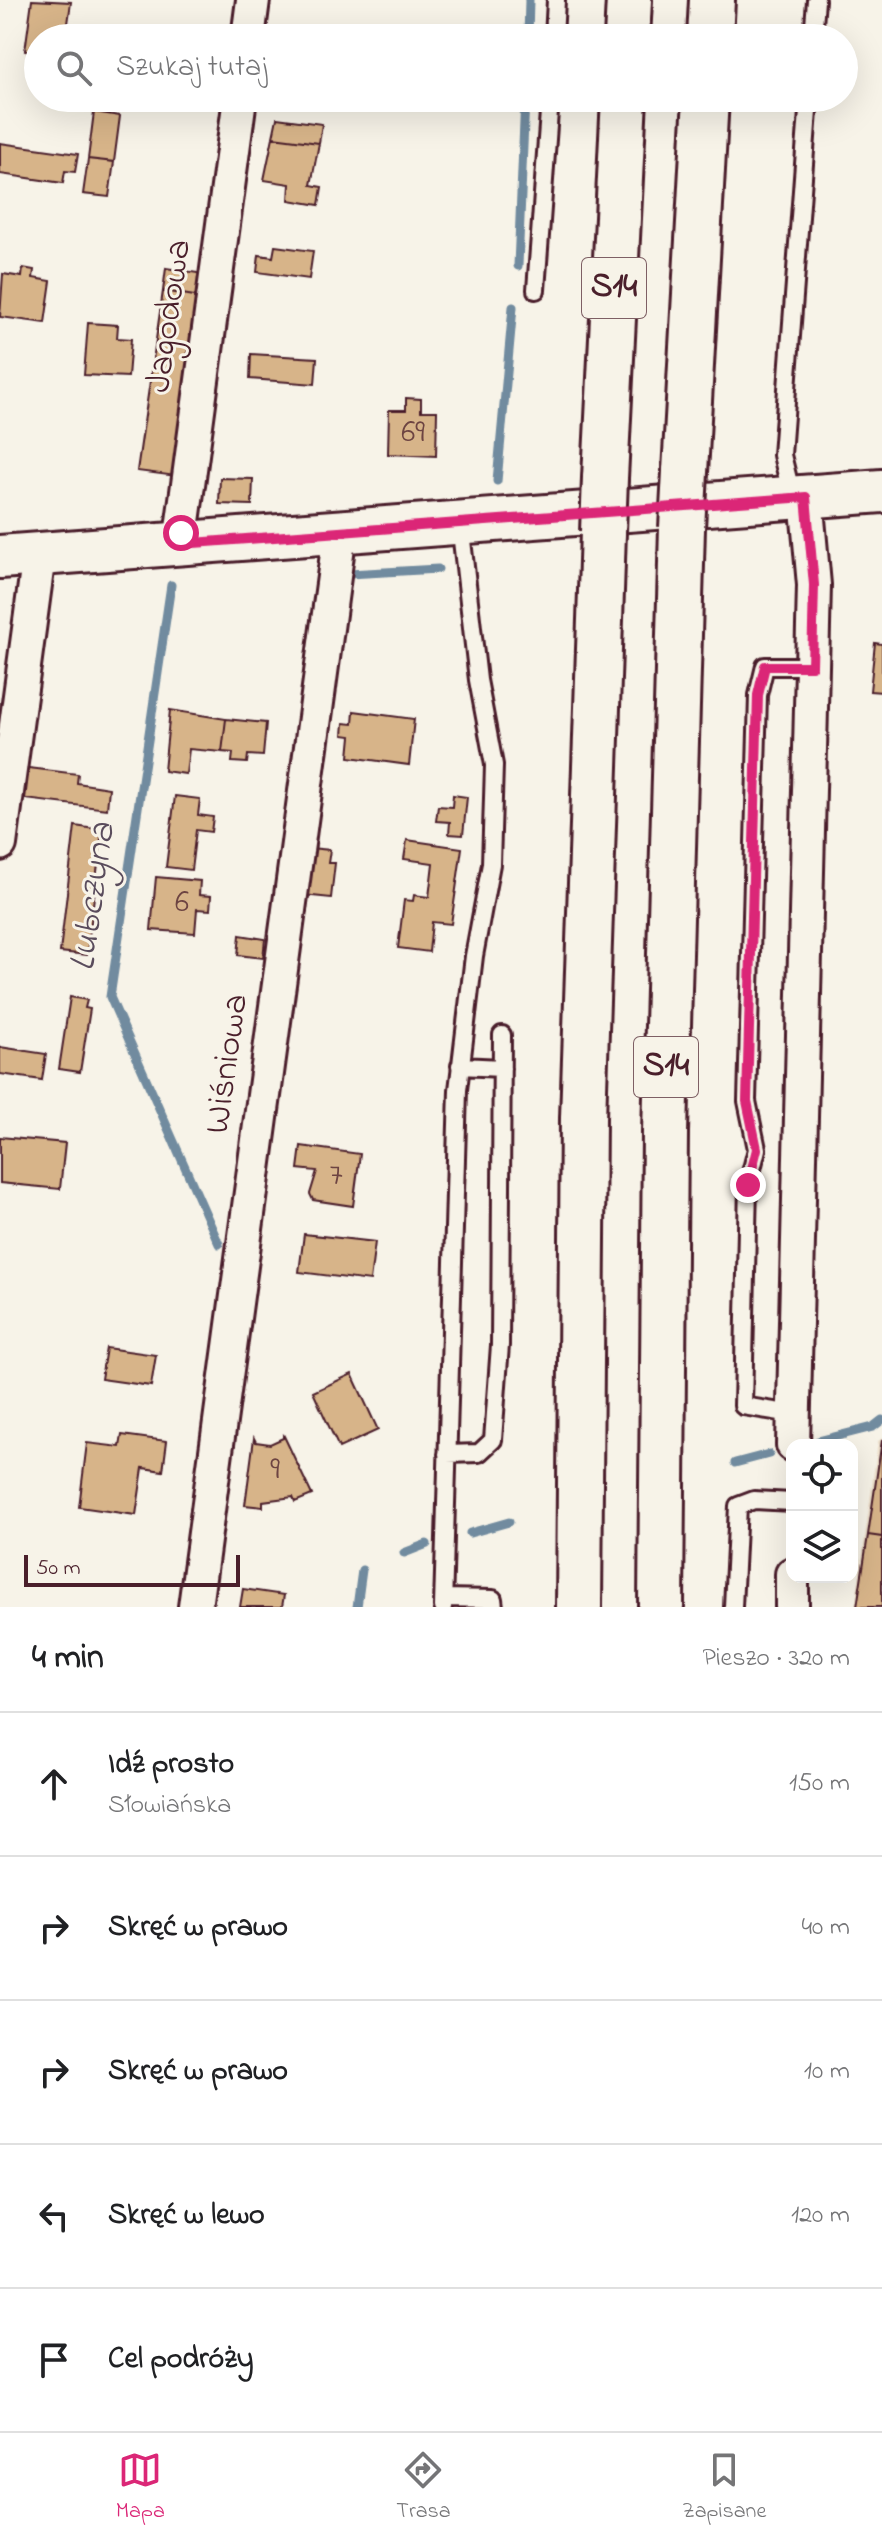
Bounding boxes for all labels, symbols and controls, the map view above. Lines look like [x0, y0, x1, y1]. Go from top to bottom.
search box [24, 24, 858, 112]
icon: search [52, 46, 96, 90]
text: Szukaj tutaj [116, 46, 267, 90]
street label: Jagodowa [133, 236, 207, 396]
road number: S14 [582, 258, 646, 318]
house number: 69 [401, 410, 425, 457]
route start [163, 515, 199, 551]
water label: Lubczyna [56, 819, 132, 975]
house number: 6 [175, 880, 189, 927]
street label: Wiśniowa [192, 991, 264, 1137]
road number: S14 [634, 1037, 698, 1097]
house number: 7 [329, 1153, 343, 1200]
route end [730, 1167, 766, 1203]
map controls [786, 1439, 858, 1583]
button: locate [786, 1439, 858, 1511]
house number: 9 [270, 1447, 280, 1494]
button: layers [786, 1511, 858, 1583]
scale bar [24, 1551, 240, 1587]
text: 50 m [36, 1553, 81, 1585]
text: 4 min [32, 1634, 104, 1684]
text: Pieszo · 320 m [702, 1640, 850, 1678]
text: Idź prosto [108, 1743, 234, 1787]
icon: ahead [32, 1762, 76, 1806]
text: 150 m [789, 1765, 850, 1803]
text: Słowiańska [108, 1787, 231, 1825]
icon: right [32, 1906, 76, 1950]
text: Skręć w prawo [108, 1906, 288, 1950]
text: 40 m [801, 1909, 850, 1947]
icon: right [32, 2050, 76, 2094]
text: Skręć w prawo [108, 2050, 288, 2094]
text: 10 m [804, 2053, 850, 2091]
icon: left [32, 2194, 76, 2238]
text: Skręć w lewo [108, 2194, 265, 2238]
text: 120 m [791, 2197, 850, 2235]
icon: arrive [32, 2338, 76, 2382]
text: Cel podróży [108, 2338, 253, 2382]
tab: Mapa [116, 2448, 165, 2528]
tab: Trasa [396, 2448, 451, 2528]
tab: Zapisane [682, 2448, 766, 2528]

